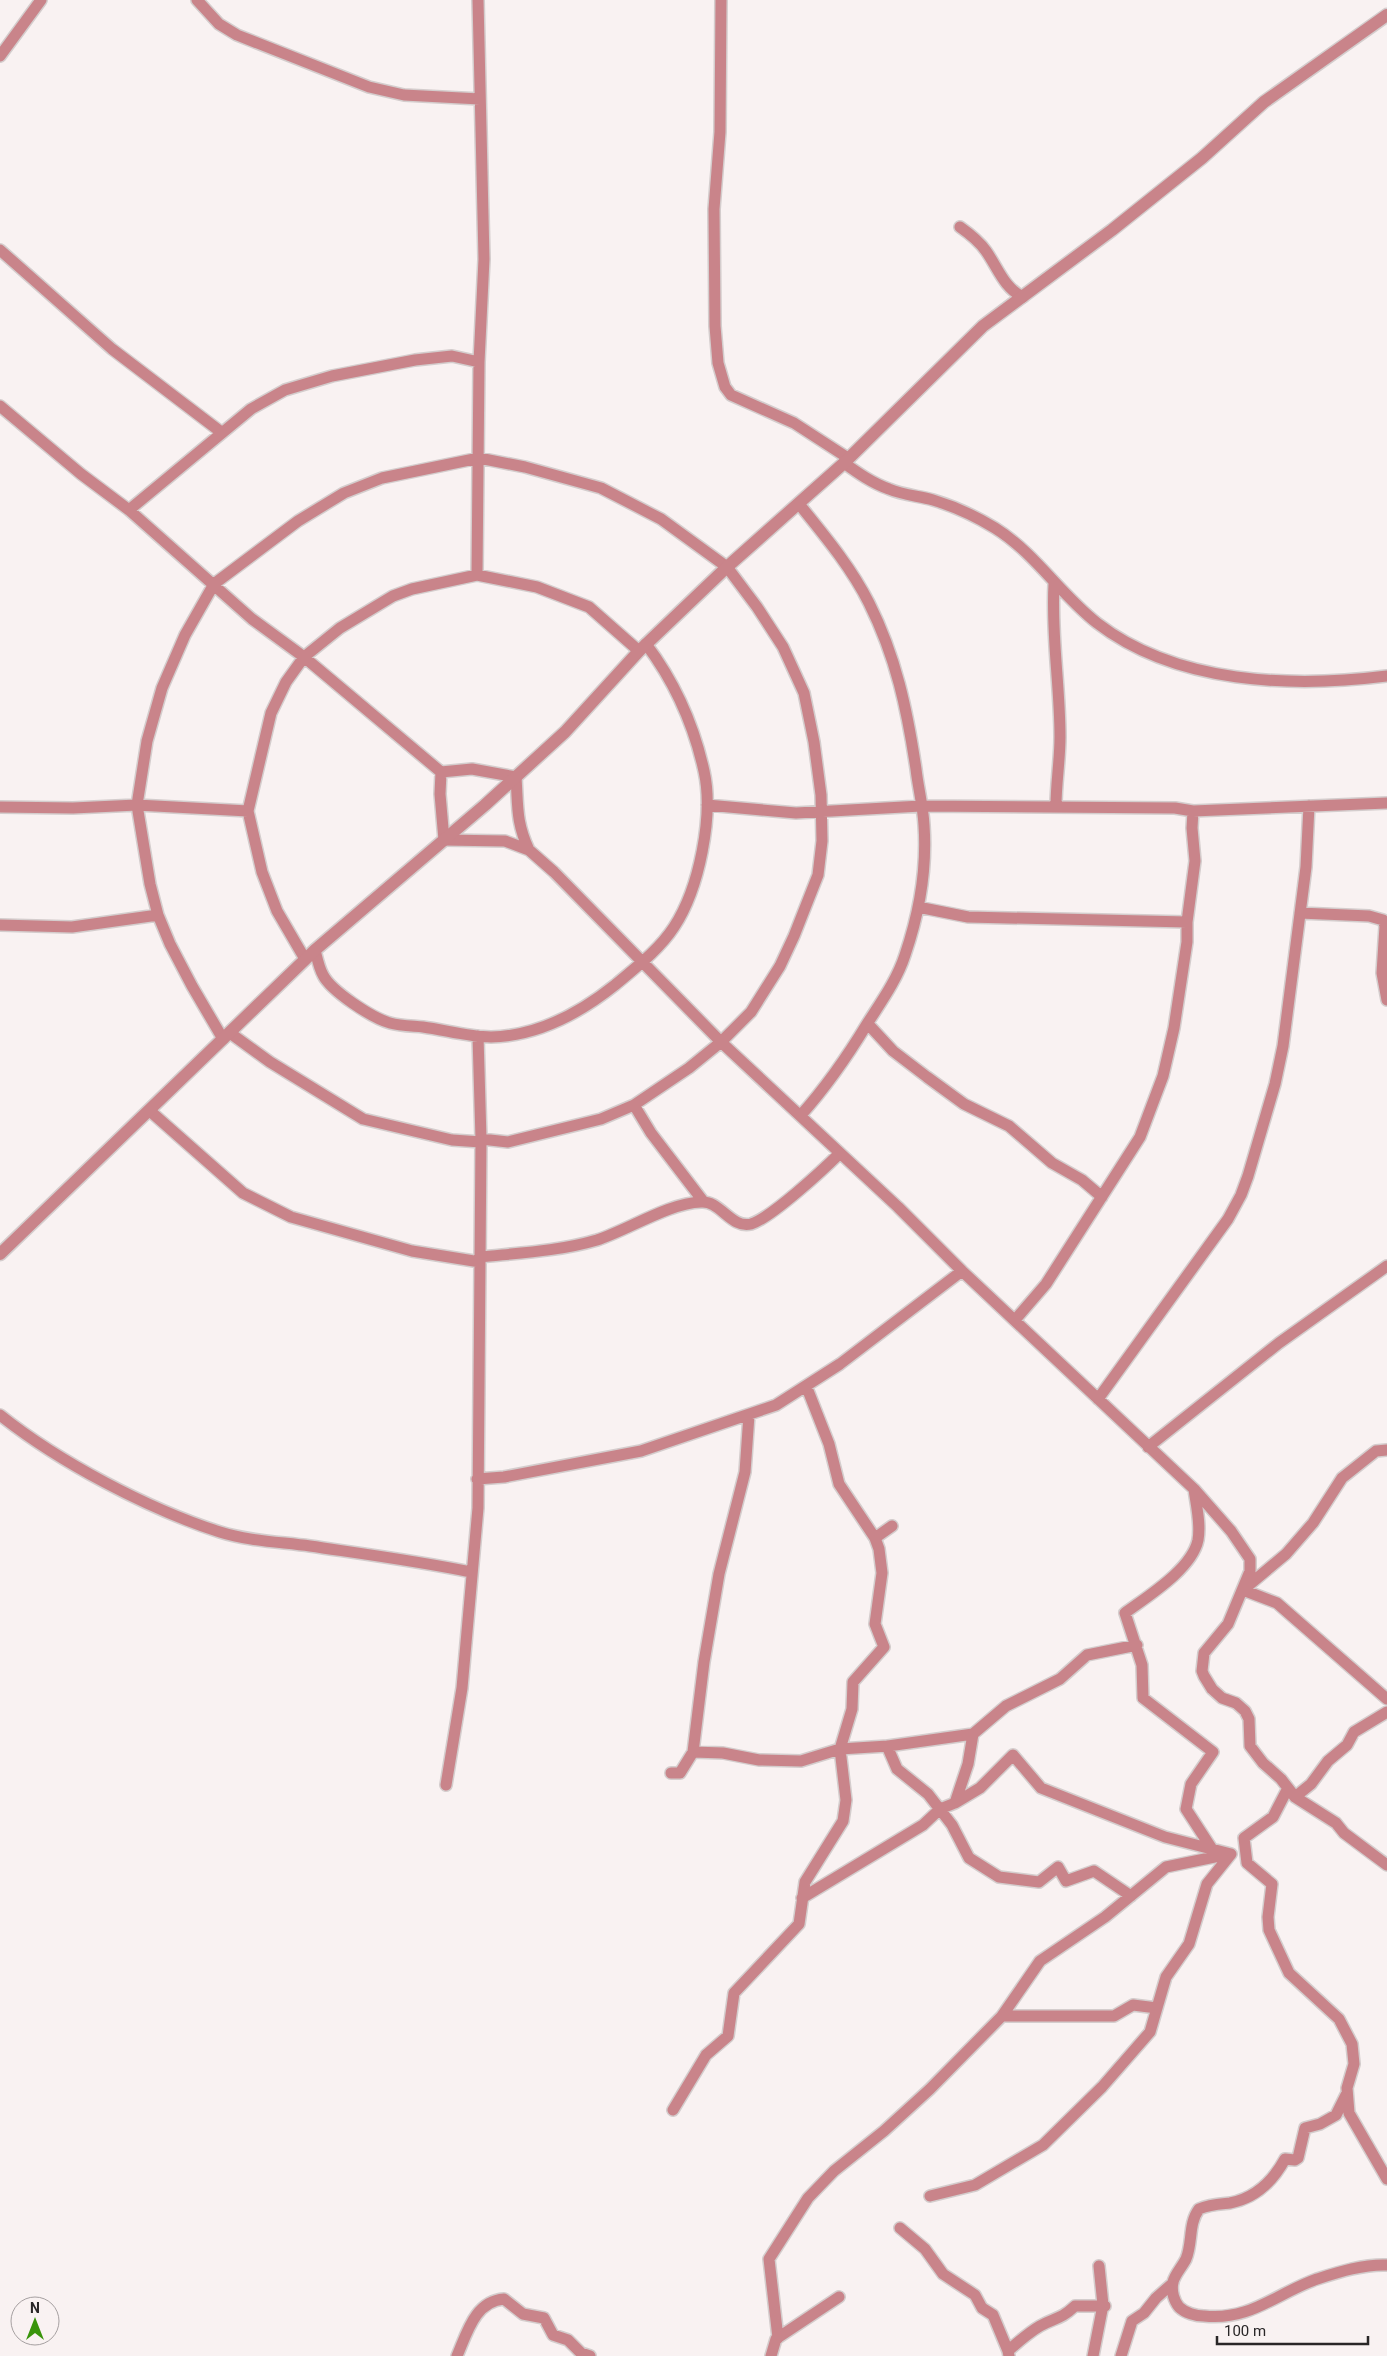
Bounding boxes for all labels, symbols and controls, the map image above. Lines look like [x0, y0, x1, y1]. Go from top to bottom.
north arrow [10, 2296, 60, 2346]
text: N [30, 2300, 40, 2316]
scale bar [1217, 2314, 1368, 2346]
text: 100 m [1224, 2322, 1266, 2340]

